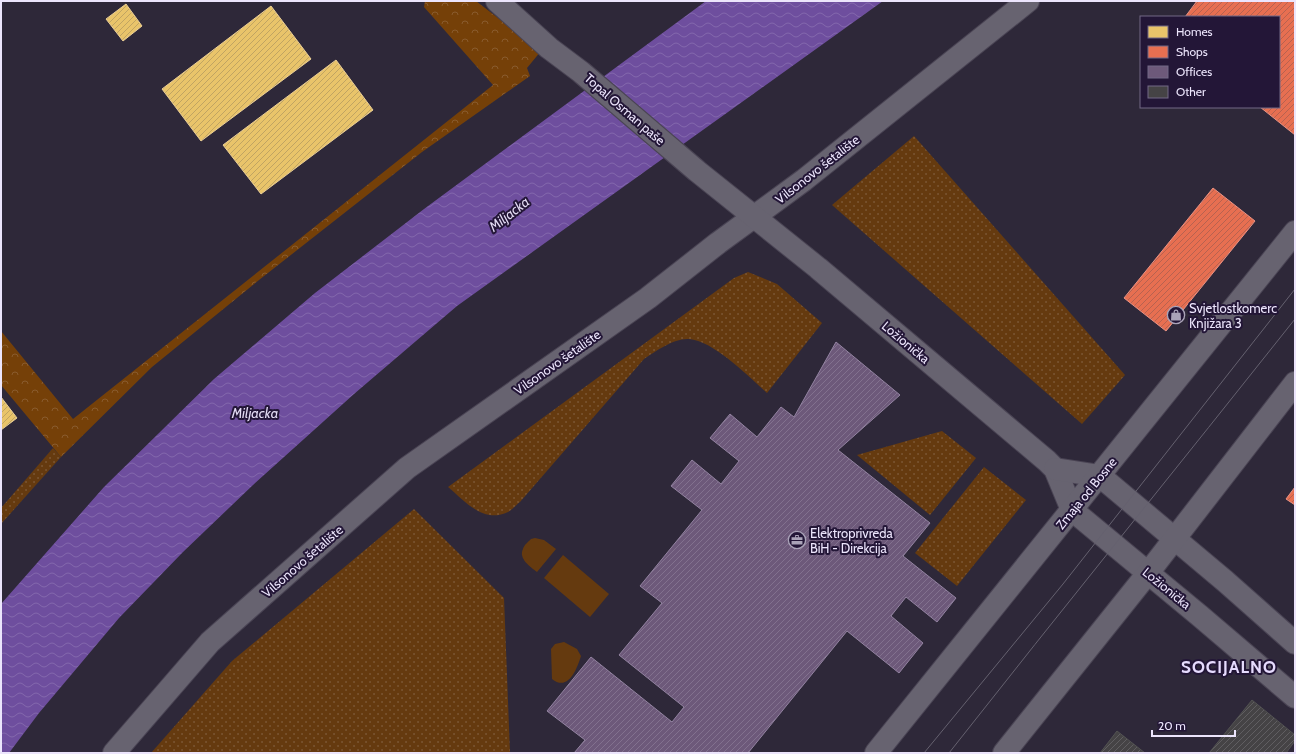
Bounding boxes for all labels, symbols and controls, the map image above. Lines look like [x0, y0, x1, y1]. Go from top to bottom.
legend [1140, 16, 1280, 108]
text: Homes [1176, 24, 1213, 39]
text: Shops [1176, 44, 1208, 59]
text: Offices [1176, 64, 1212, 79]
street label: Topal Osman paše [582, 70, 669, 148]
text: Other [1176, 84, 1206, 99]
street label: Vilsonovo šetalište [772, 131, 863, 207]
water label: Miljacka [484, 193, 533, 236]
place label: Svjetlostkomerc Knjižara 3 [1189, 300, 1277, 332]
shop icon: Svjetlostkomerc Knjižara 3 [1166, 305, 1186, 325]
street label: Ložionička [879, 317, 934, 367]
street label: Vilsonovo šetalište [510, 326, 604, 398]
water label: Miljacka [231, 404, 278, 422]
street label: Zmaja od Bosne [1052, 454, 1121, 533]
street label: Vilsonovo šetalište [258, 521, 346, 601]
place label: Elektroprivreda BiH - Direkcija [810, 525, 893, 557]
office icon: Elektroprivreda BiH - Direkcija [787, 530, 807, 550]
street label: Ložionička [1140, 564, 1195, 613]
district label: SOCIJALNO [1181, 657, 1277, 677]
scale bar [1152, 712, 1235, 738]
text: 20 m [1158, 718, 1186, 733]

